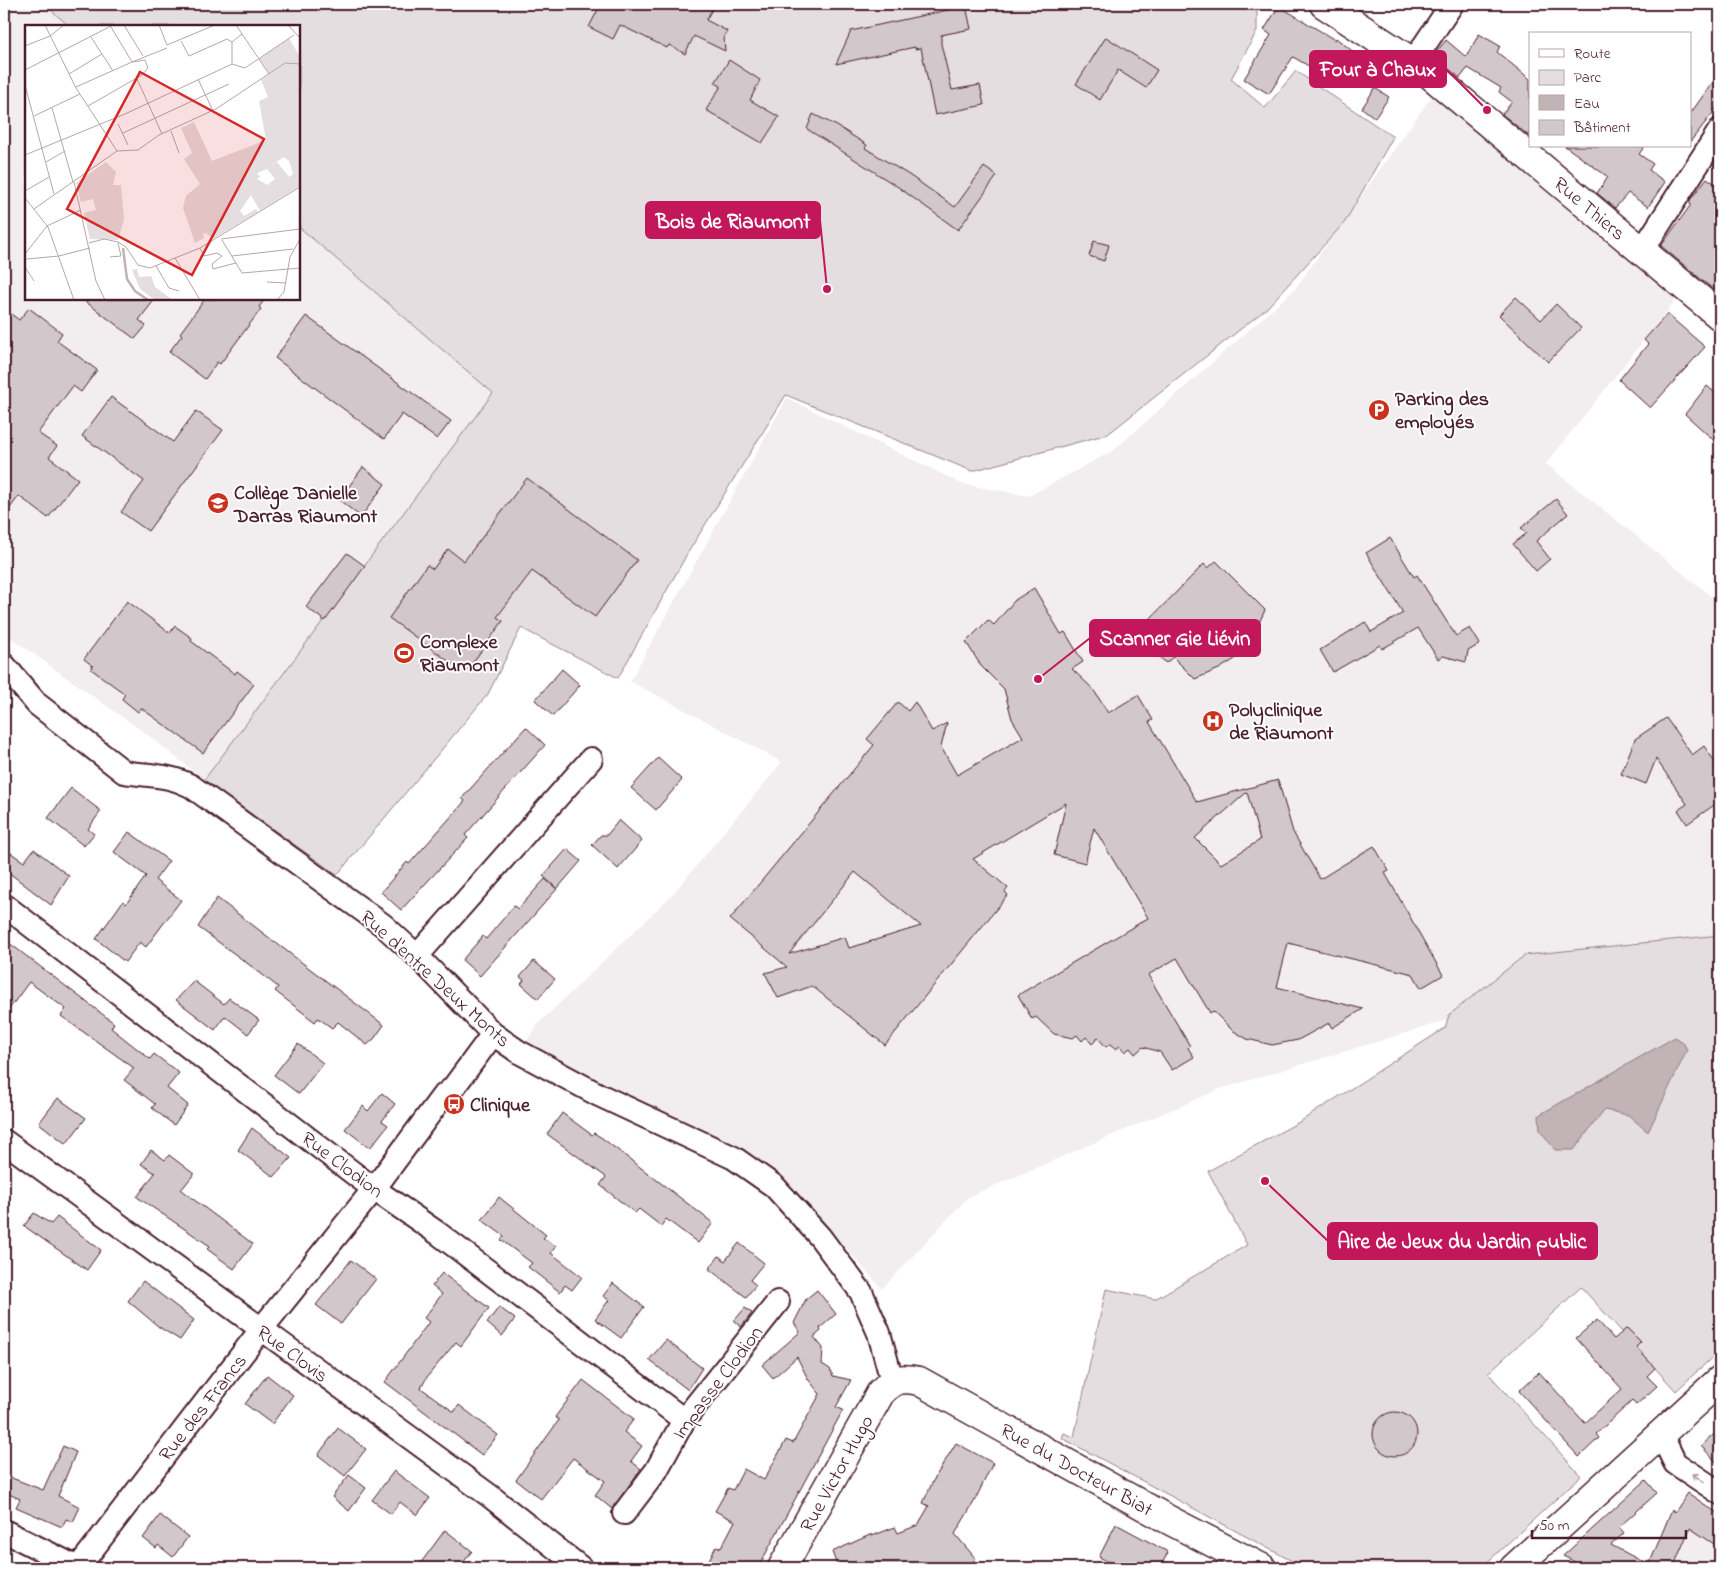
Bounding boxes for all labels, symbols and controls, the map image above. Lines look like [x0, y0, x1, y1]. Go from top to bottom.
inset map [25, 25, 300, 300]
legend [1529, 32, 1692, 148]
text: Route [1574, 43, 1611, 65]
callout: Four à Chaux [1310, 51, 1446, 87]
text: Four à Chaux [1319, 56, 1436, 86]
text: Parc [1574, 67, 1602, 89]
text: Eau [1574, 93, 1600, 115]
text: Bâtiment [1573, 117, 1631, 139]
street label: Rue Thiers [1546, 171, 1631, 249]
callout: Bois de Riaumont [646, 202, 820, 238]
text: Bois de Riaumont [655, 208, 811, 238]
place label: Parking des employés [1395, 386, 1489, 439]
parking icon: Parking des employés [1367, 398, 1391, 422]
place label: Collège Danielle Darras Riaumont [233, 480, 377, 532]
school or university icon: Collège Danielle Darras Riaumont [206, 491, 230, 515]
callout: Scanner Gie Liévin [1090, 620, 1260, 656]
text: Scanner Gie Liévin [1100, 625, 1250, 655]
place label: Complexe Riaumont [420, 629, 500, 681]
sports icon: Complexe Riaumont [392, 641, 416, 665]
place label: Polyclinique de Riaumont [1229, 697, 1334, 749]
hospital icon: Polyclinique de Riaumont [1201, 709, 1225, 733]
street label: Rue d'entre Deux Monts [353, 904, 516, 1055]
bus stop icon: Clinique [442, 1092, 466, 1116]
place label: Clinique [470, 1092, 531, 1121]
street label: Rue Clodion [294, 1125, 389, 1207]
callout: Aire de Jeux du Jardin public [1328, 1223, 1597, 1259]
text: Aire de Jeux du Jardin public [1337, 1228, 1587, 1258]
street label: Rue Clovis [250, 1319, 333, 1391]
street label: Impasse Clodion [666, 1320, 772, 1447]
street label: Rue des Francs [153, 1349, 255, 1468]
street label: Rue Victor Hugo [794, 1410, 883, 1539]
street label: Rue du Docteur Biat [994, 1417, 1158, 1525]
one-way arrow [1691, 1473, 1705, 1483]
scale bar [1532, 1507, 1685, 1539]
text: 50 m [1539, 1515, 1570, 1537]

